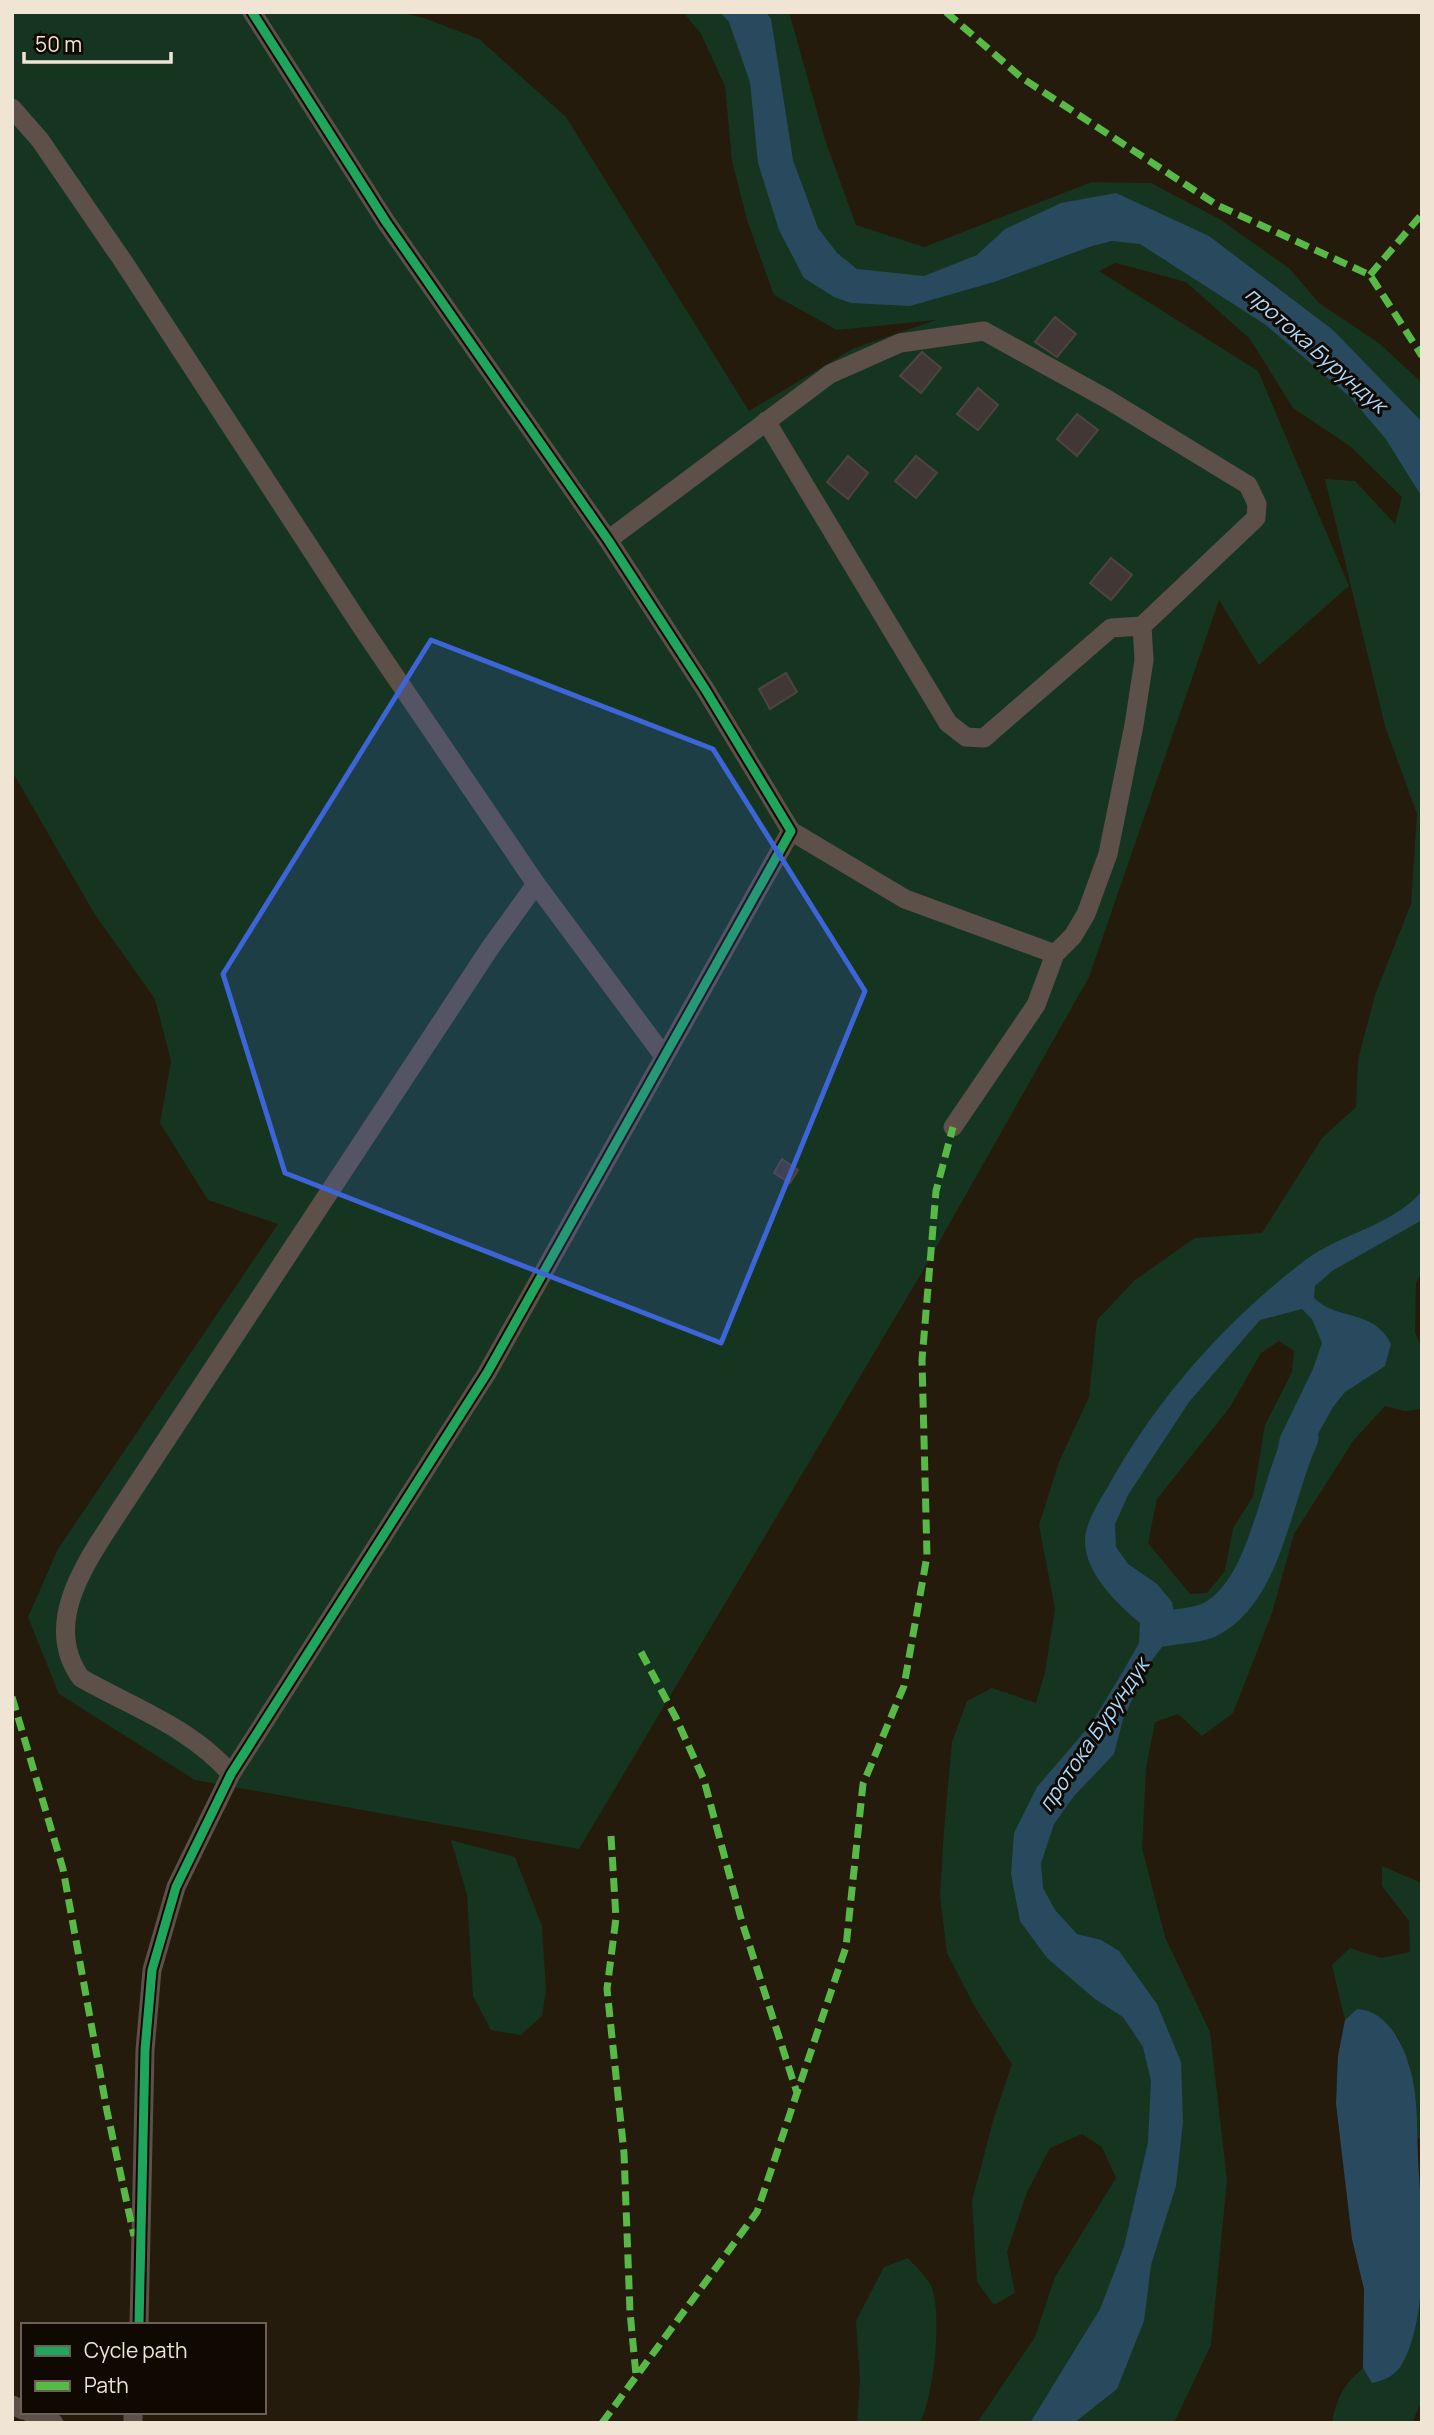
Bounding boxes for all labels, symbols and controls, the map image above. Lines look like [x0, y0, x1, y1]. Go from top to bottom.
scale bar [24, 21, 172, 65]
text: 50 m [35, 30, 82, 58]
water label: протока Бурундук [1240, 280, 1395, 420]
water label: протока Бурундук [1032, 1650, 1156, 1816]
legend [21, 2323, 266, 2414]
text: Cycle path [84, 2336, 187, 2364]
text: Path [84, 2371, 129, 2399]

